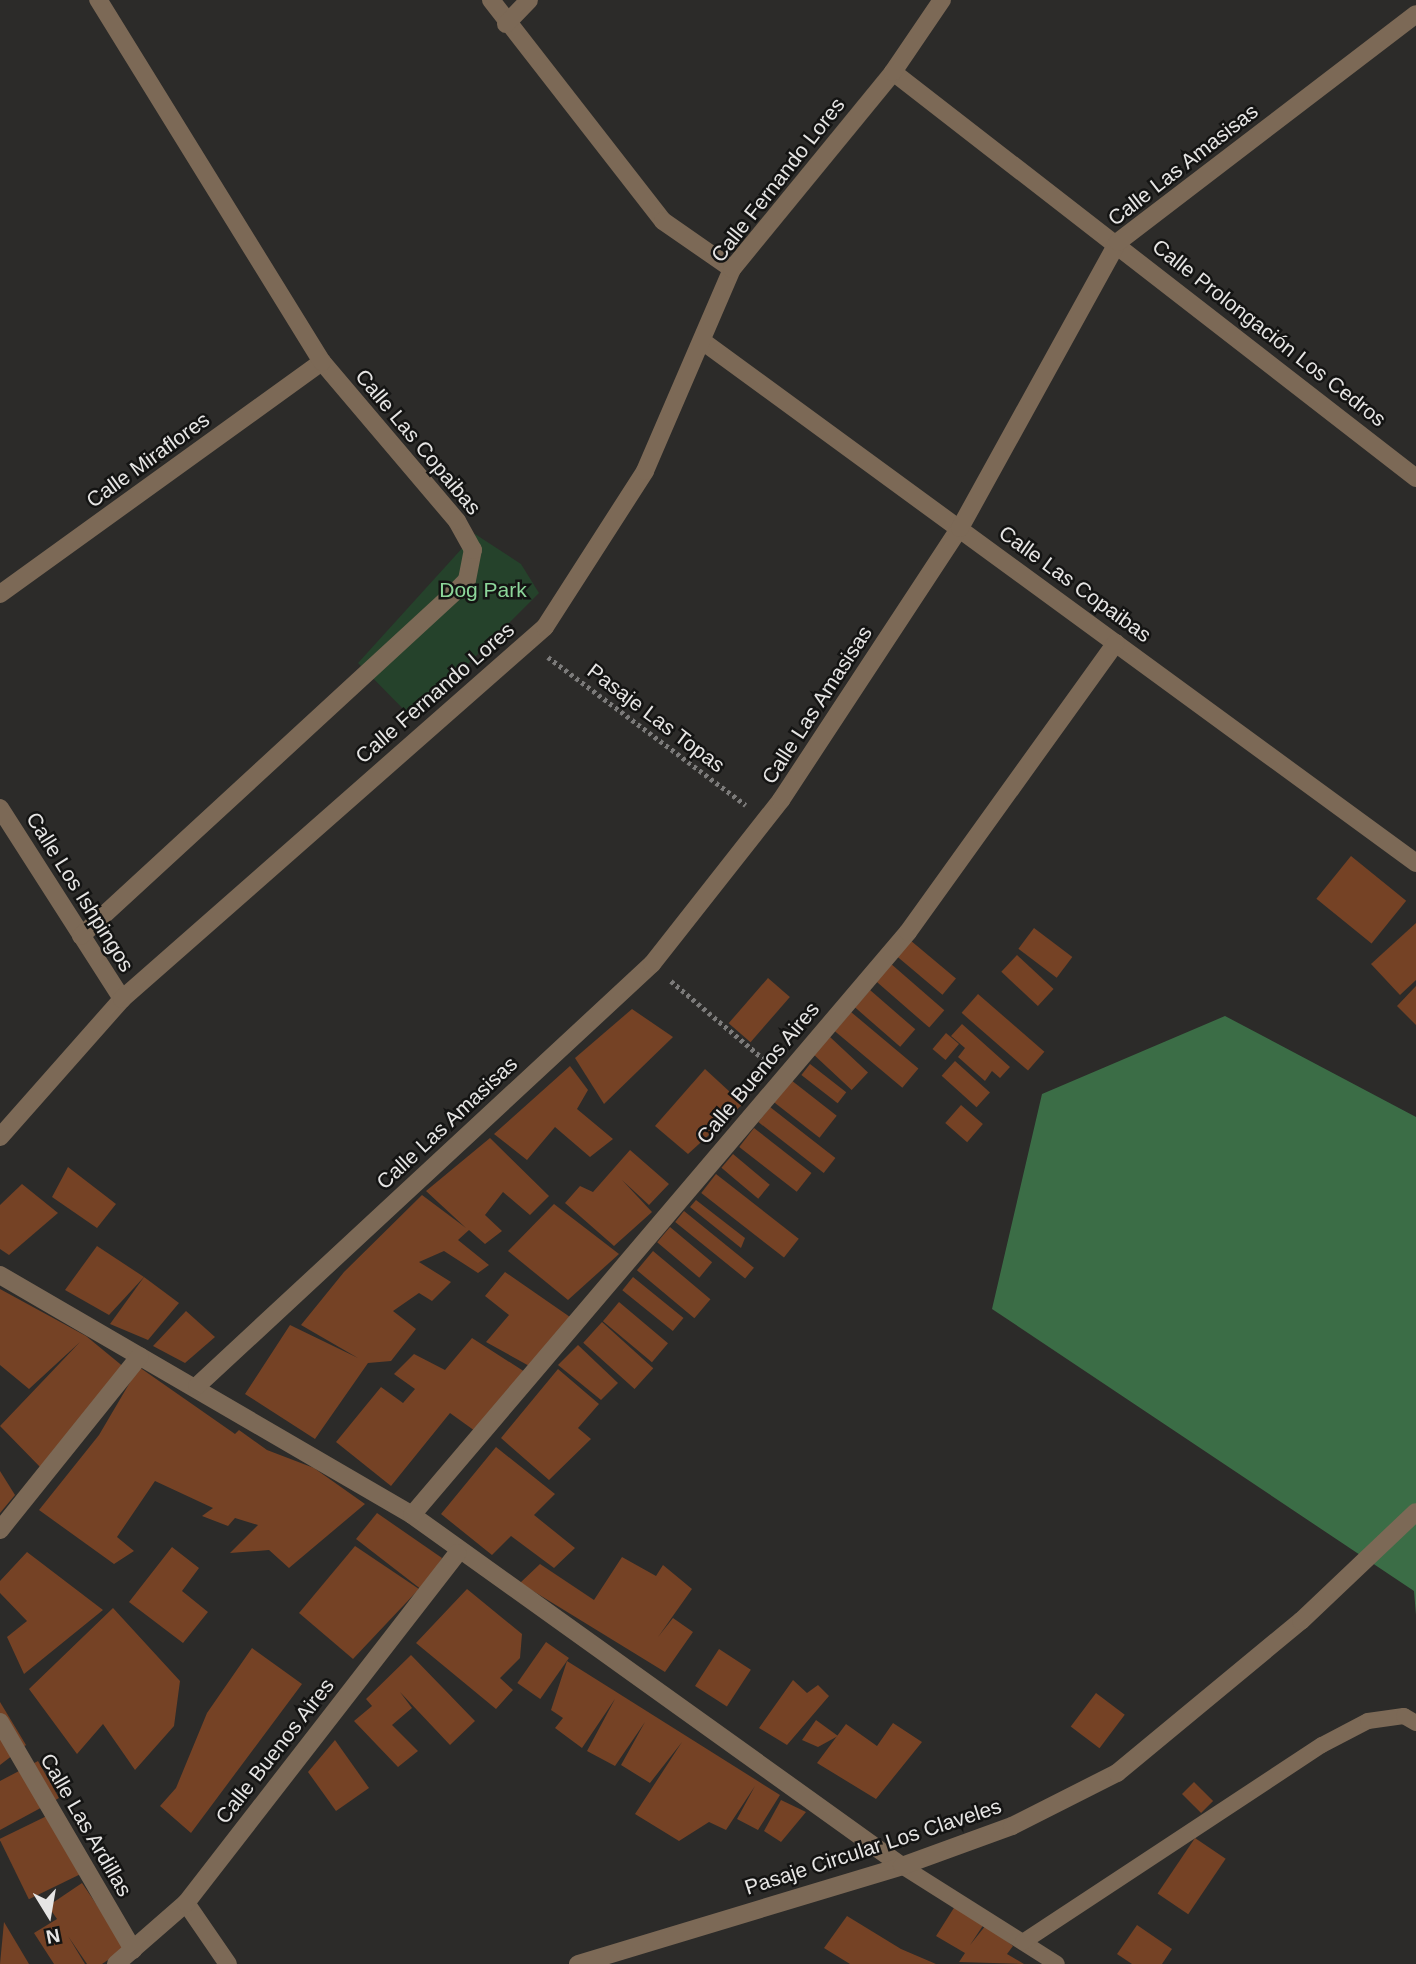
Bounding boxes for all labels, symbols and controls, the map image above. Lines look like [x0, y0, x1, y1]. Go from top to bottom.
street label: Calle Fernando Lores [706, 93, 850, 267]
street label: Calle Las Amasisas [1103, 98, 1263, 232]
street label: Calle Prolongación Los Cedros [1147, 234, 1391, 432]
street label: Calle Las Copaibas [350, 364, 486, 520]
street label: Calle Miraflores [82, 407, 214, 513]
street label: Calle Las Copaibas [994, 520, 1156, 648]
park label: Dog Park [439, 577, 527, 603]
street label: Calle Fernando Lores [351, 617, 519, 769]
street label: Calle Las Amasisas [756, 621, 878, 789]
street label: Pasaje Las Topas [582, 658, 730, 778]
street label: Calle Los Ishpingos [21, 808, 139, 976]
street label: Calle Buenos Aires [691, 996, 825, 1150]
street label: Calle Las Amasisas [371, 1051, 523, 1195]
street label: Calle Buenos Aires [210, 1673, 340, 1829]
street label: Calle Las Ardillas [35, 1748, 137, 1902]
street label: Pasaje Circular Los Claveles [741, 1794, 1005, 1900]
north arrow [14, 1880, 84, 1950]
text: N [44, 1924, 62, 1948]

